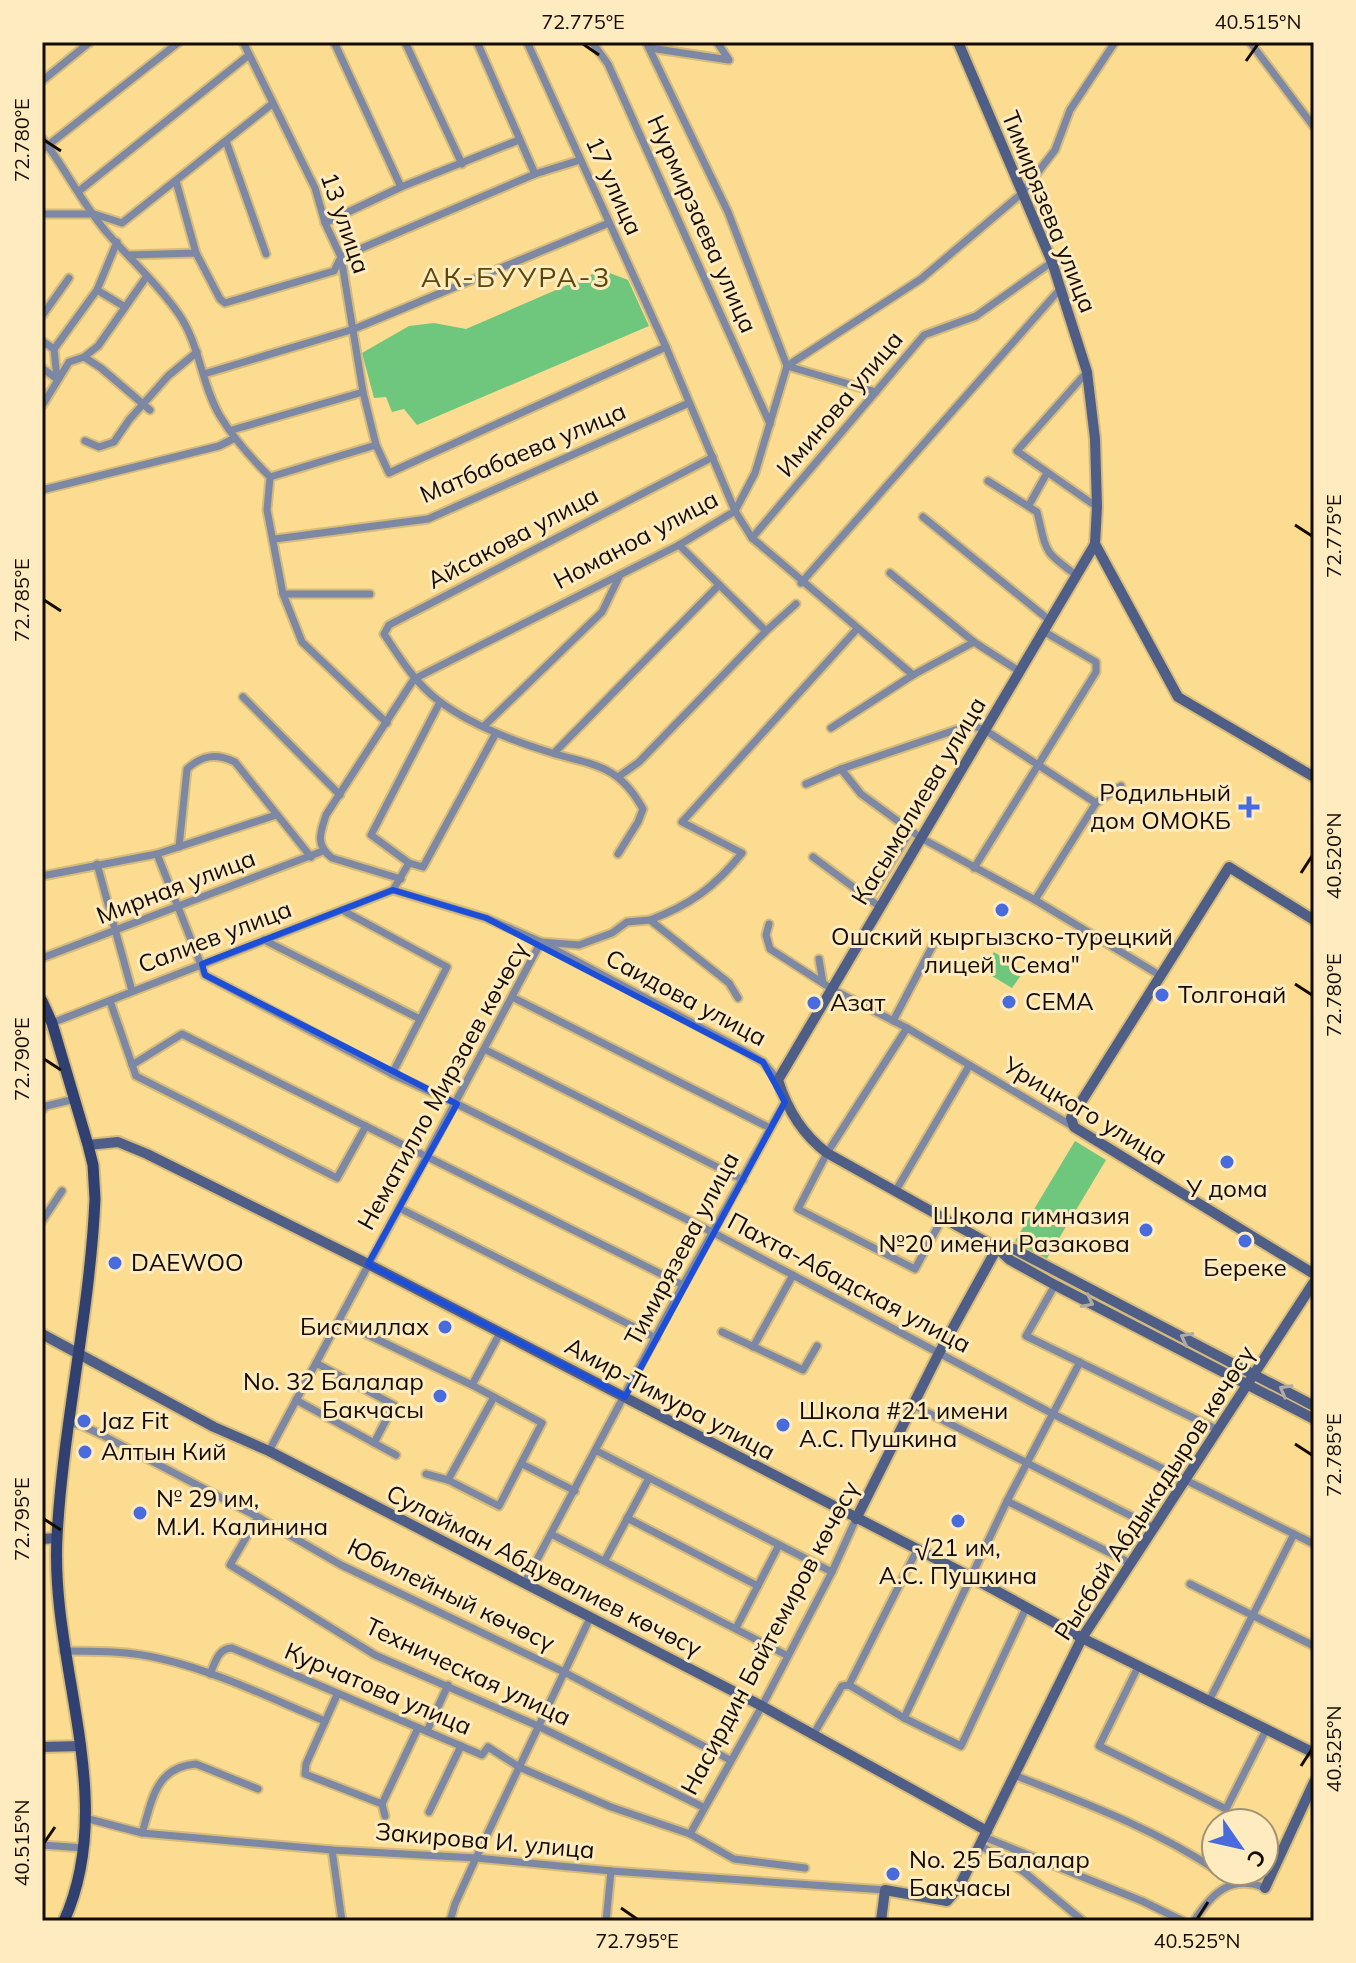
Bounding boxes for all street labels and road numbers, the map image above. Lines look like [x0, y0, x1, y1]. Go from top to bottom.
street label: Тимирязева улица [996, 106, 1104, 317]
street label: Нурмирзаева улица [641, 110, 765, 337]
street label: 17 улица [580, 132, 650, 240]
street label: 13 улица [315, 168, 377, 277]
street label: Иминова улица [770, 324, 909, 482]
street label: Матбабаева улица [415, 395, 630, 509]
street label: Айсакова улица [422, 479, 603, 595]
street label: Номаноа улица [548, 483, 723, 595]
street label: Касымалиева улица [844, 691, 992, 910]
street label: Мирная улица [92, 842, 259, 930]
street label: Салиев улица [134, 893, 296, 979]
street label: Нематилло Мирзаев көчөсү [350, 936, 534, 1235]
street label: Саидова улица [601, 942, 772, 1052]
street label: Урицкого улица [997, 1049, 1173, 1171]
street label: Тимирязева улица [617, 1147, 745, 1350]
street label: Пахта-Абадская улица [723, 1205, 976, 1359]
street label: Амир-Тимура улица [560, 1330, 781, 1466]
street label: Рысбай Абдыкадыров көчөсү [1047, 1339, 1261, 1646]
street label: Насирдин Байтемиров көчөсү [674, 1475, 865, 1799]
street label: Сулайман Абдувалиев көчөсү [382, 1477, 707, 1663]
street label: Юбилейный көчөсү [343, 1531, 560, 1657]
street label: Техническая улица [361, 1610, 576, 1732]
street label: Курчатова улица [280, 1635, 476, 1741]
street label: Закирова И. улица [374, 1815, 596, 1865]

